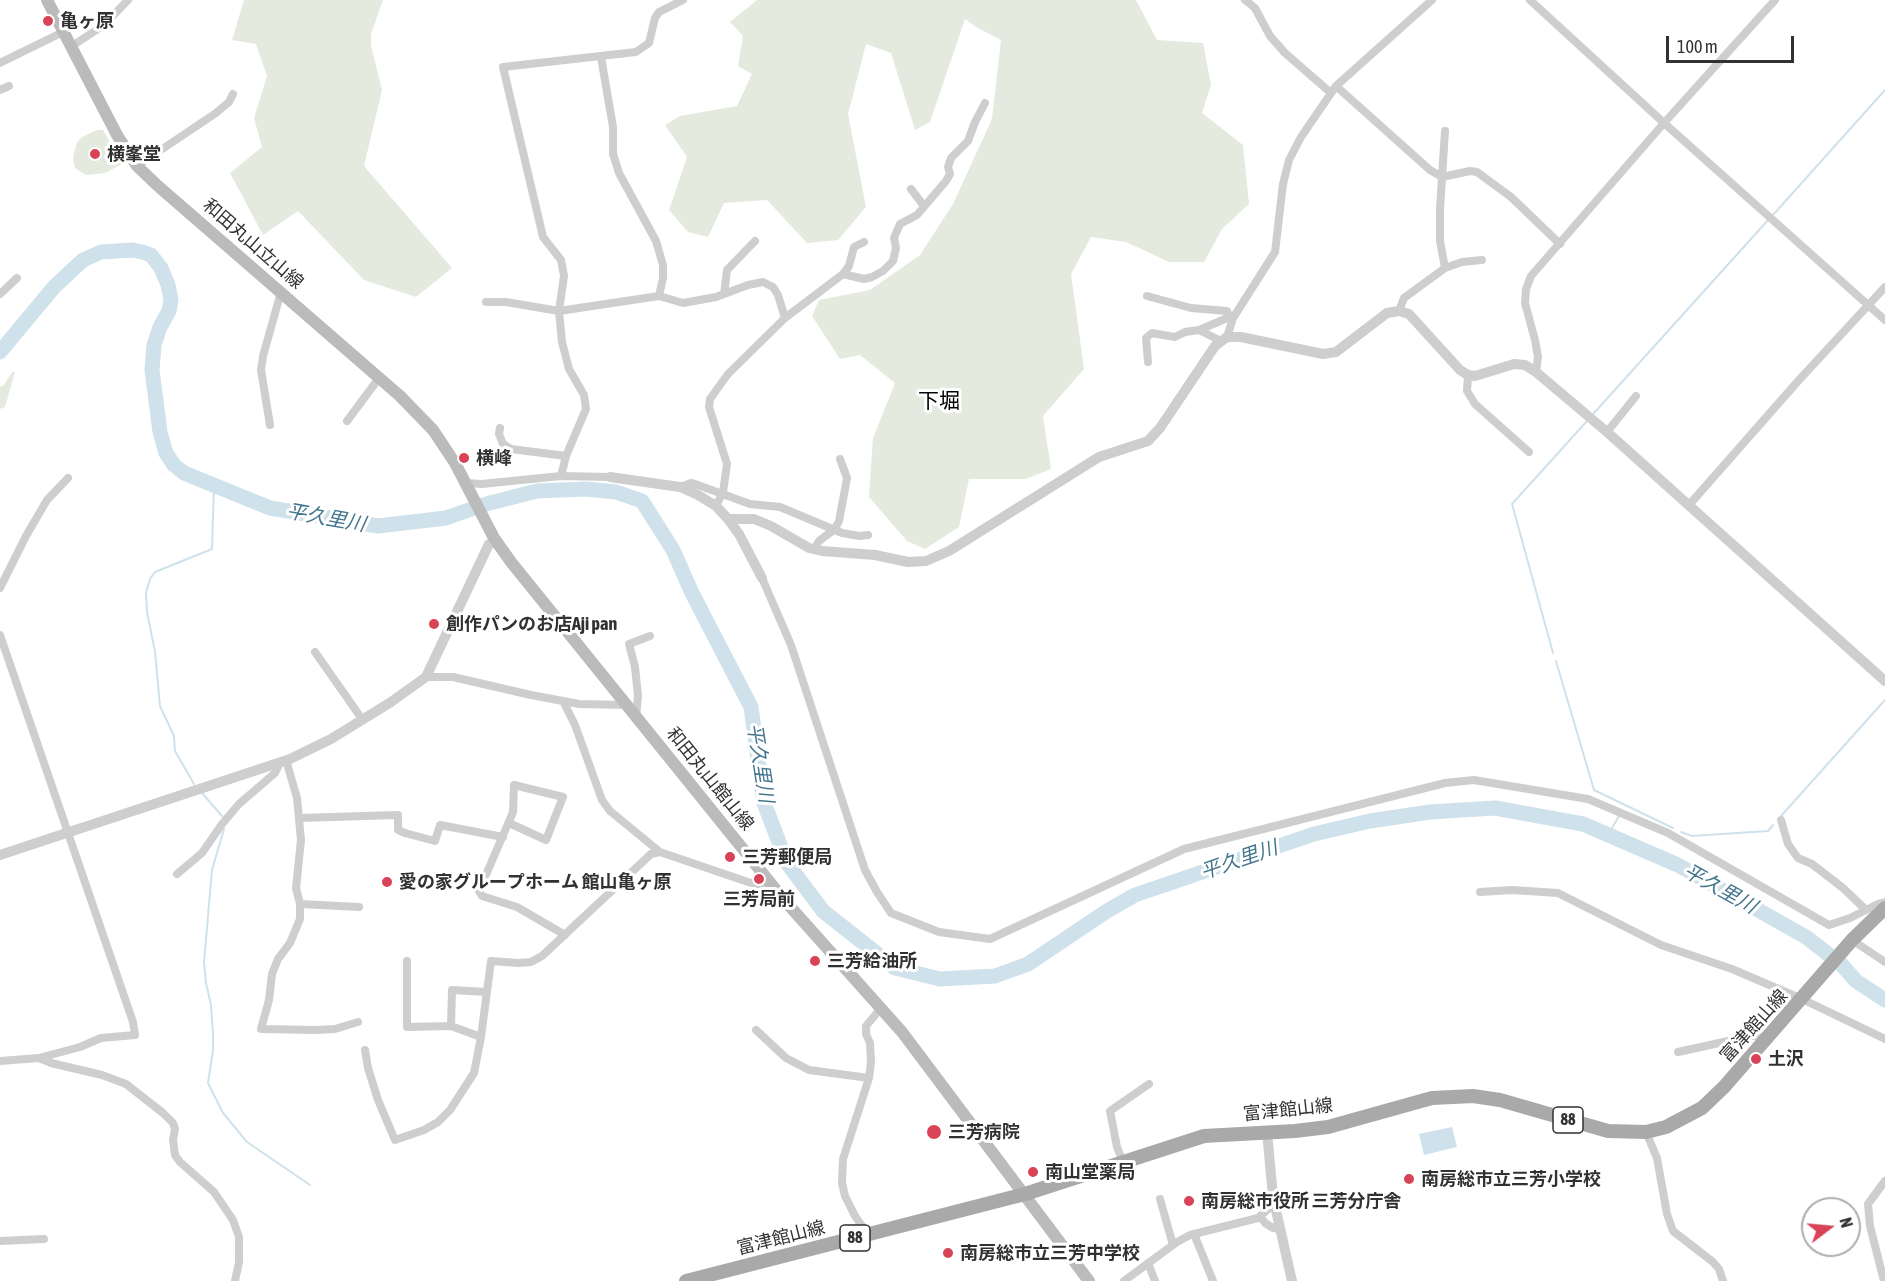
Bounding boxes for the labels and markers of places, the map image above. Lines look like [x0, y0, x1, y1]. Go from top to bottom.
place label: 亀ヶ原 [60, 10, 114, 32]
marker: 亀ヶ原 [41, 14, 55, 28]
place label: 横峯堂 [107, 143, 161, 165]
marker: 横峯堂 [88, 147, 102, 161]
place label: 横峰 [476, 447, 512, 469]
marker: 横峰 [457, 451, 471, 465]
place label: 創作パンのお店Aji pan [446, 613, 617, 635]
marker: 創作パンのお店Aji pan [427, 617, 441, 631]
place label: 三芳郵便局 [742, 846, 832, 868]
marker: 三芳郵便局 [723, 850, 737, 864]
place label: 愛の家グループホーム 館山亀ヶ原 [399, 871, 671, 893]
marker: 三芳局前 [752, 872, 766, 886]
marker: 愛の家グループホーム 館山亀ヶ原 [380, 875, 394, 889]
place label: 三芳局前 [723, 888, 795, 910]
place label: 三芳給油所 [827, 950, 917, 972]
marker: 三芳給油所 [808, 954, 822, 968]
place label: 土沢 [1768, 1048, 1804, 1070]
marker: 土沢 [1749, 1052, 1763, 1066]
place label: 三芳病院 [948, 1121, 1020, 1143]
marker: 三芳病院 [925, 1123, 943, 1141]
place label: 南山堂薬局 [1045, 1161, 1135, 1183]
marker: 南山堂薬局 [1026, 1165, 1040, 1179]
place label: 南房総市立三芳小学校 [1421, 1168, 1601, 1190]
marker: 南房総市立三芳小学校 [1402, 1172, 1416, 1186]
place label: 南房総市役所 三芳分庁舎 [1201, 1190, 1401, 1212]
marker: 南房総市役所 三芳分庁舎 [1182, 1194, 1196, 1208]
place label: 南房総市立三芳中学校 [960, 1242, 1140, 1264]
marker: 南房総市立三芳中学校 [941, 1246, 955, 1260]

